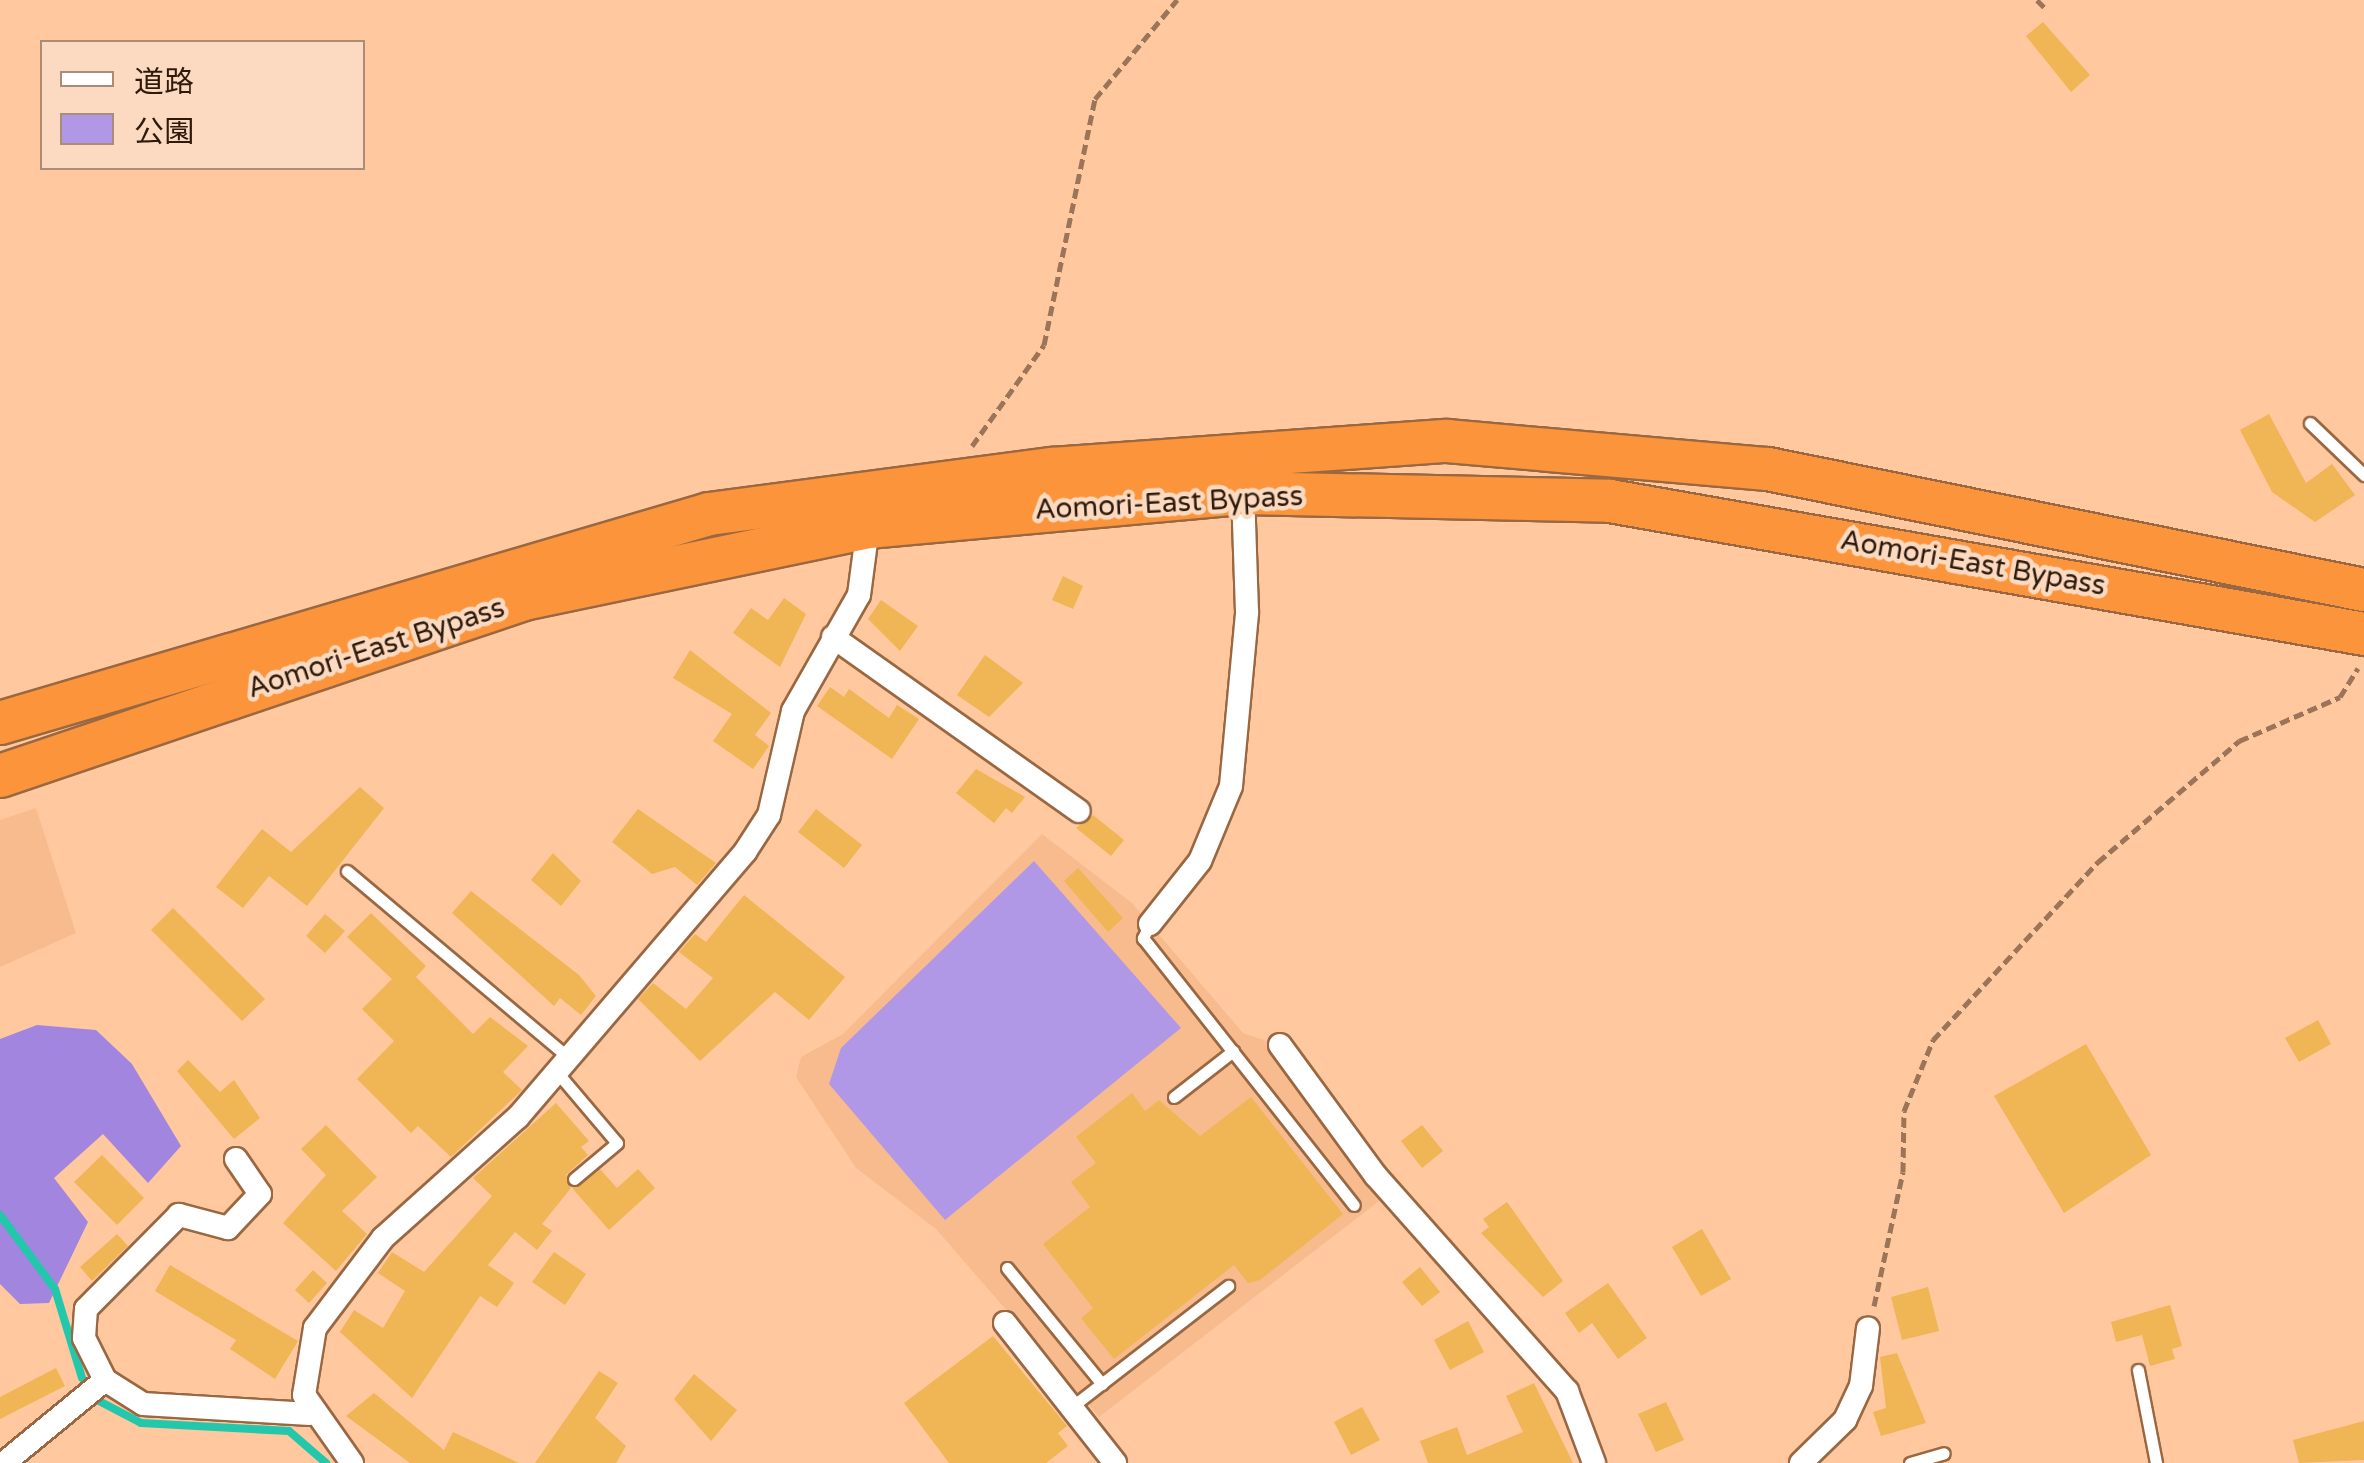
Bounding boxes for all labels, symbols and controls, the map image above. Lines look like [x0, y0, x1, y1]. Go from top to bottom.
legend [40, 40, 365, 170]
text: 道路 [134, 64, 194, 101]
text: 公園 [134, 114, 194, 151]
street label: Aomori-East Bypass [1034, 479, 1304, 527]
street label: Aomori-East Bypass [1838, 523, 2108, 603]
street label: Aomori-East Bypass [243, 591, 509, 705]

